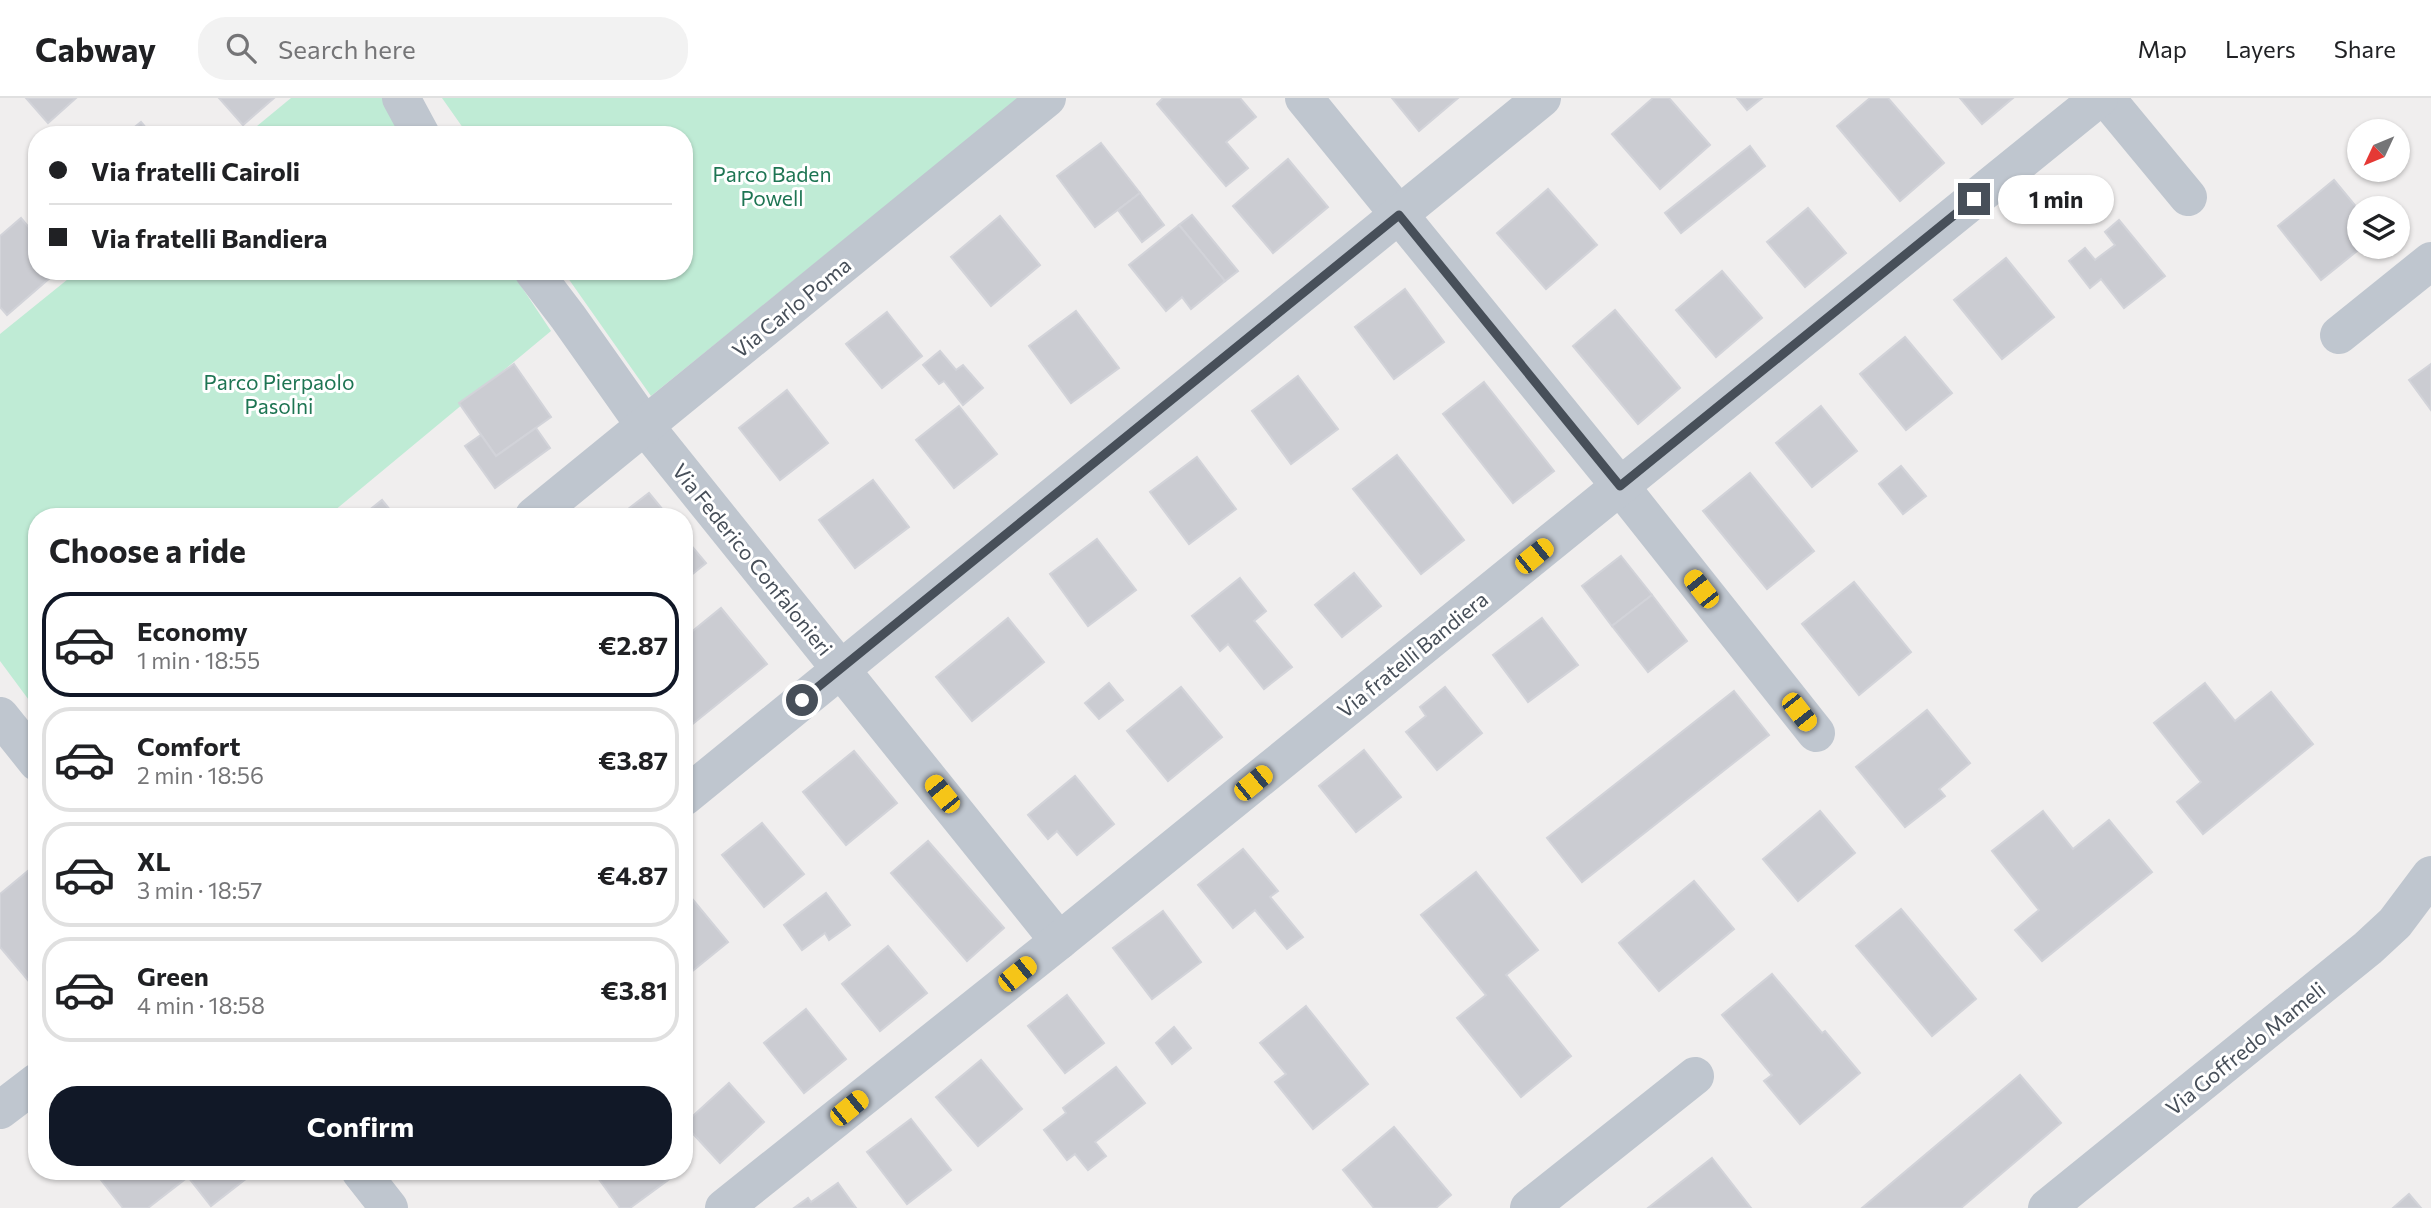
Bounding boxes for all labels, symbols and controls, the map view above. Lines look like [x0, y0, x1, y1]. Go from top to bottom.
search box [198, 17, 688, 80]
text: Cabway [35, 28, 156, 69]
icon: search [222, 29, 260, 67]
text: Search here [278, 33, 416, 64]
text: Map [2138, 34, 2187, 63]
text: Layers [2225, 34, 2296, 63]
text: Share [2334, 34, 2396, 63]
north arrow [2347, 119, 2410, 182]
map controls [2347, 119, 2410, 259]
text: Via fratelli Cairoli [91, 155, 300, 186]
park label: Parco Baden Powell [713, 161, 831, 210]
callout: 1 min [1998, 174, 2114, 224]
route end [1958, 183, 1990, 215]
text: 1 min [2029, 185, 2083, 213]
button: layers [2347, 196, 2410, 259]
text: Via fratelli Bandiera [91, 222, 327, 253]
street label: Via Carlo Poma [727, 252, 855, 362]
park label: Parco Pierpaolo Pasolni [203, 369, 355, 418]
street label: Via Federico Confalonieri [668, 458, 838, 660]
text: Choose a ride [49, 530, 246, 570]
car [1512, 535, 1557, 577]
car [1680, 566, 1723, 612]
street label: Via fratelli Bandiera [1332, 586, 1492, 722]
icon: car [53, 613, 116, 676]
text: Economy [137, 615, 248, 646]
text: €2.87 [598, 629, 668, 660]
text: 1 min · 18:55 [137, 646, 260, 674]
route start [786, 684, 818, 716]
car [1778, 689, 1821, 735]
icon: car [53, 728, 116, 791]
text: Comfort [137, 730, 240, 761]
text: €3.87 [598, 744, 668, 775]
text: 2 min · 18:56 [137, 761, 264, 789]
car [1231, 762, 1276, 804]
car [921, 771, 964, 817]
icon: car [53, 843, 116, 906]
text: XL [137, 845, 171, 876]
text: €4.87 [597, 859, 668, 890]
text: 3 min · 18:57 [137, 876, 263, 904]
car [995, 953, 1040, 995]
icon: car [53, 958, 116, 1021]
text: Green [137, 960, 209, 991]
text: €3.81 [601, 974, 668, 1005]
street label: Via Goffredo Mameli [2160, 976, 2330, 1120]
text: 4 min · 18:58 [137, 991, 265, 1019]
button: Confirm [49, 1086, 672, 1166]
car [827, 1087, 872, 1129]

